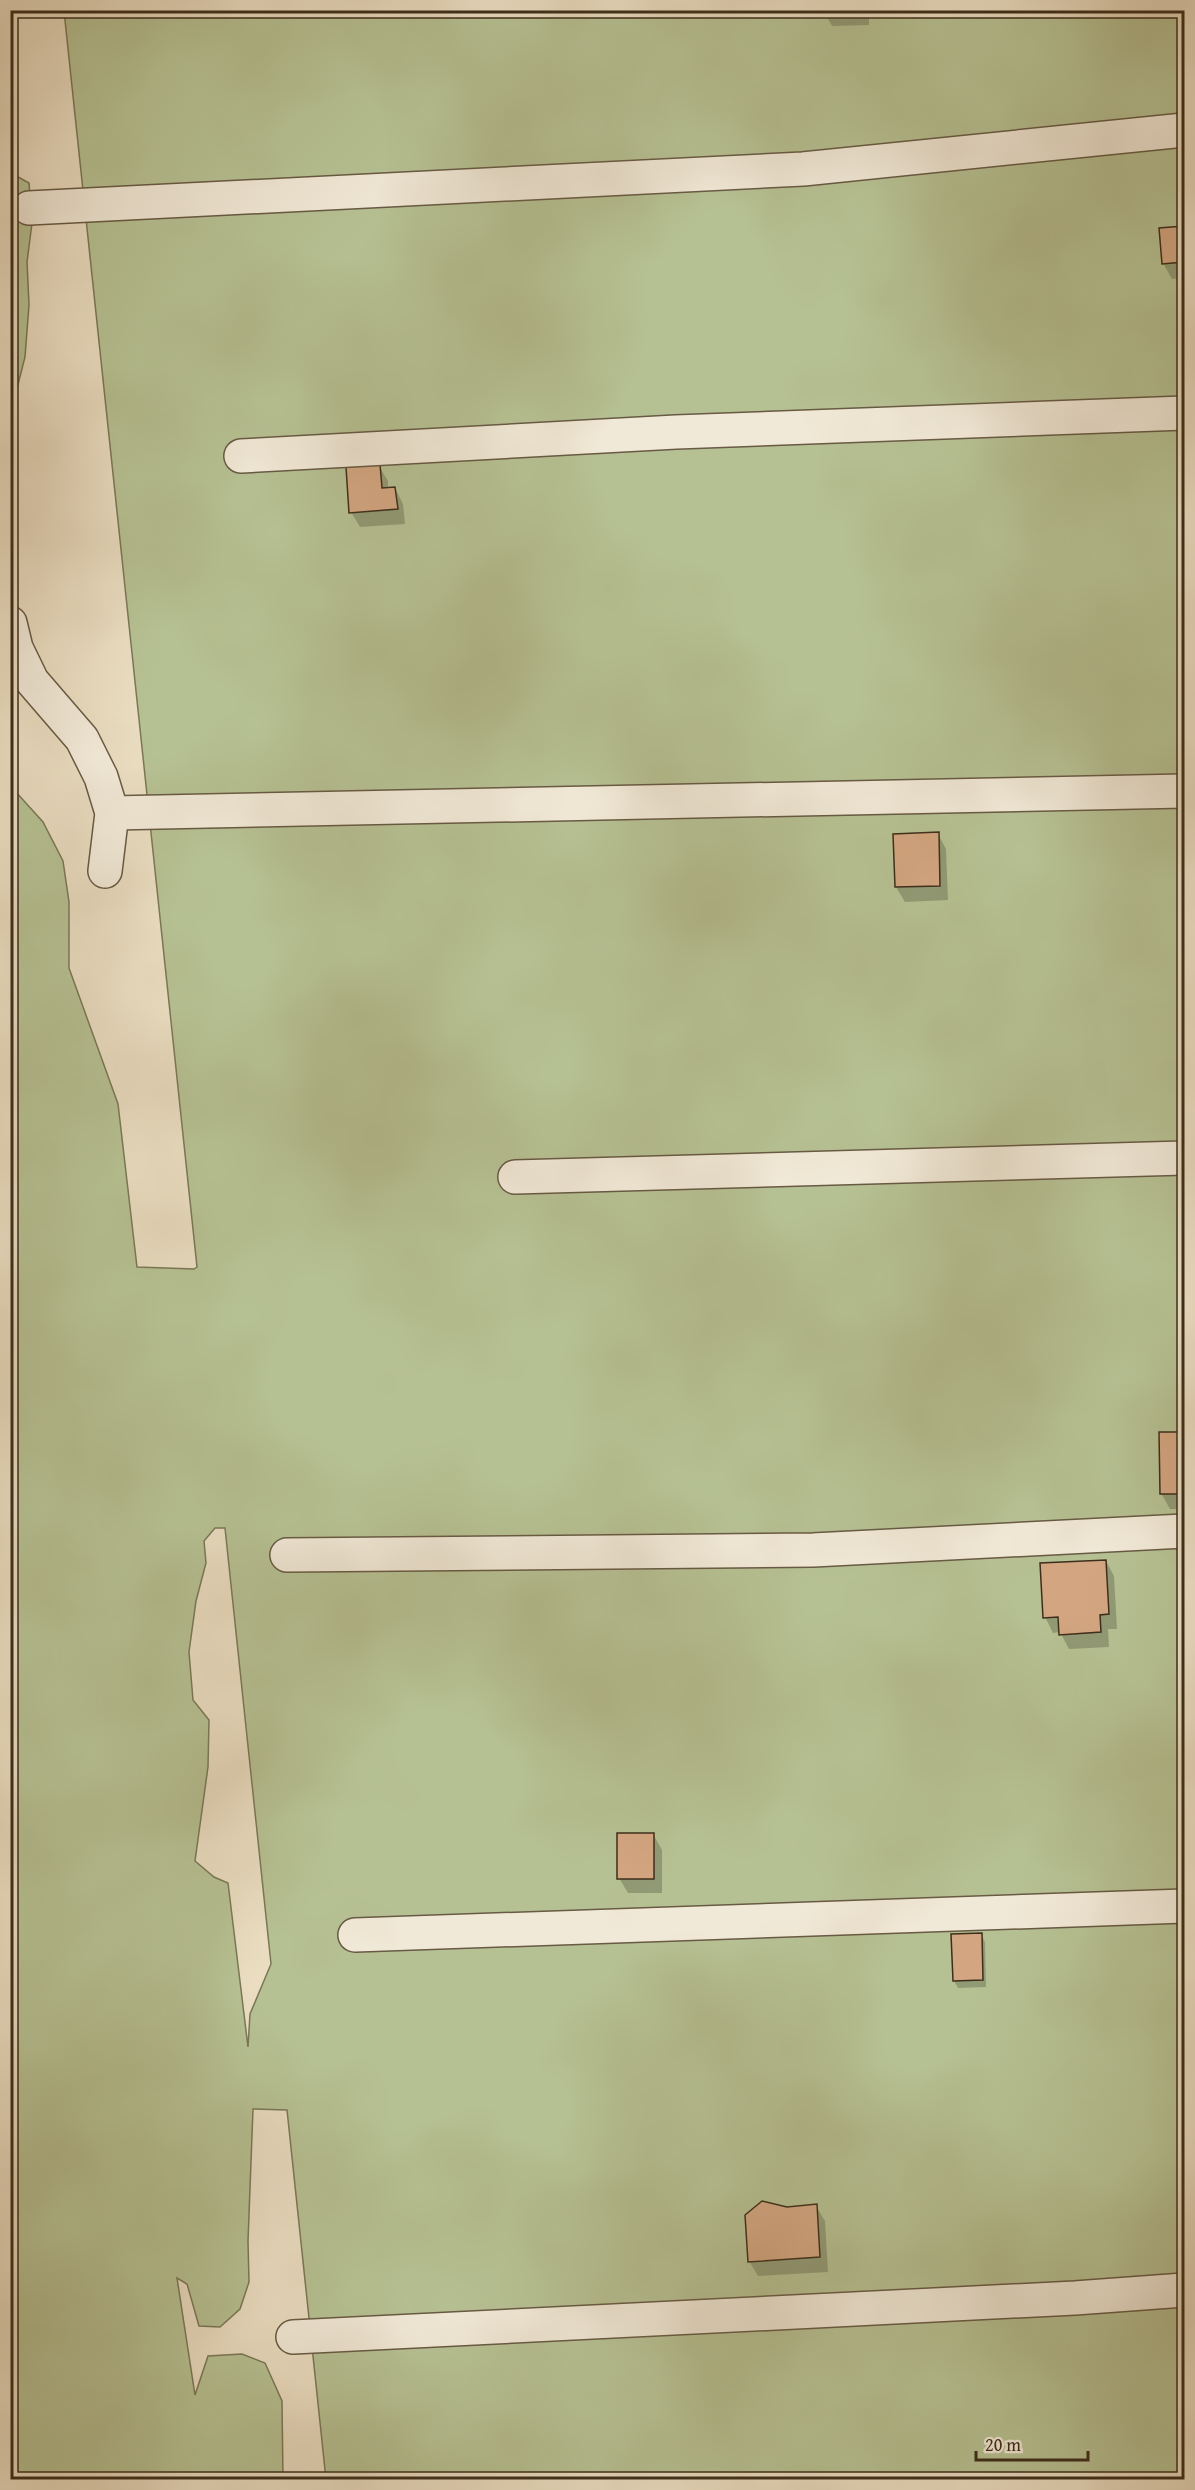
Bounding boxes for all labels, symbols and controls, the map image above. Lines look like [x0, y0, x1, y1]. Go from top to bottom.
scale bar [976, 2424, 1088, 2462]
text: 20 m [985, 2431, 1021, 2458]

